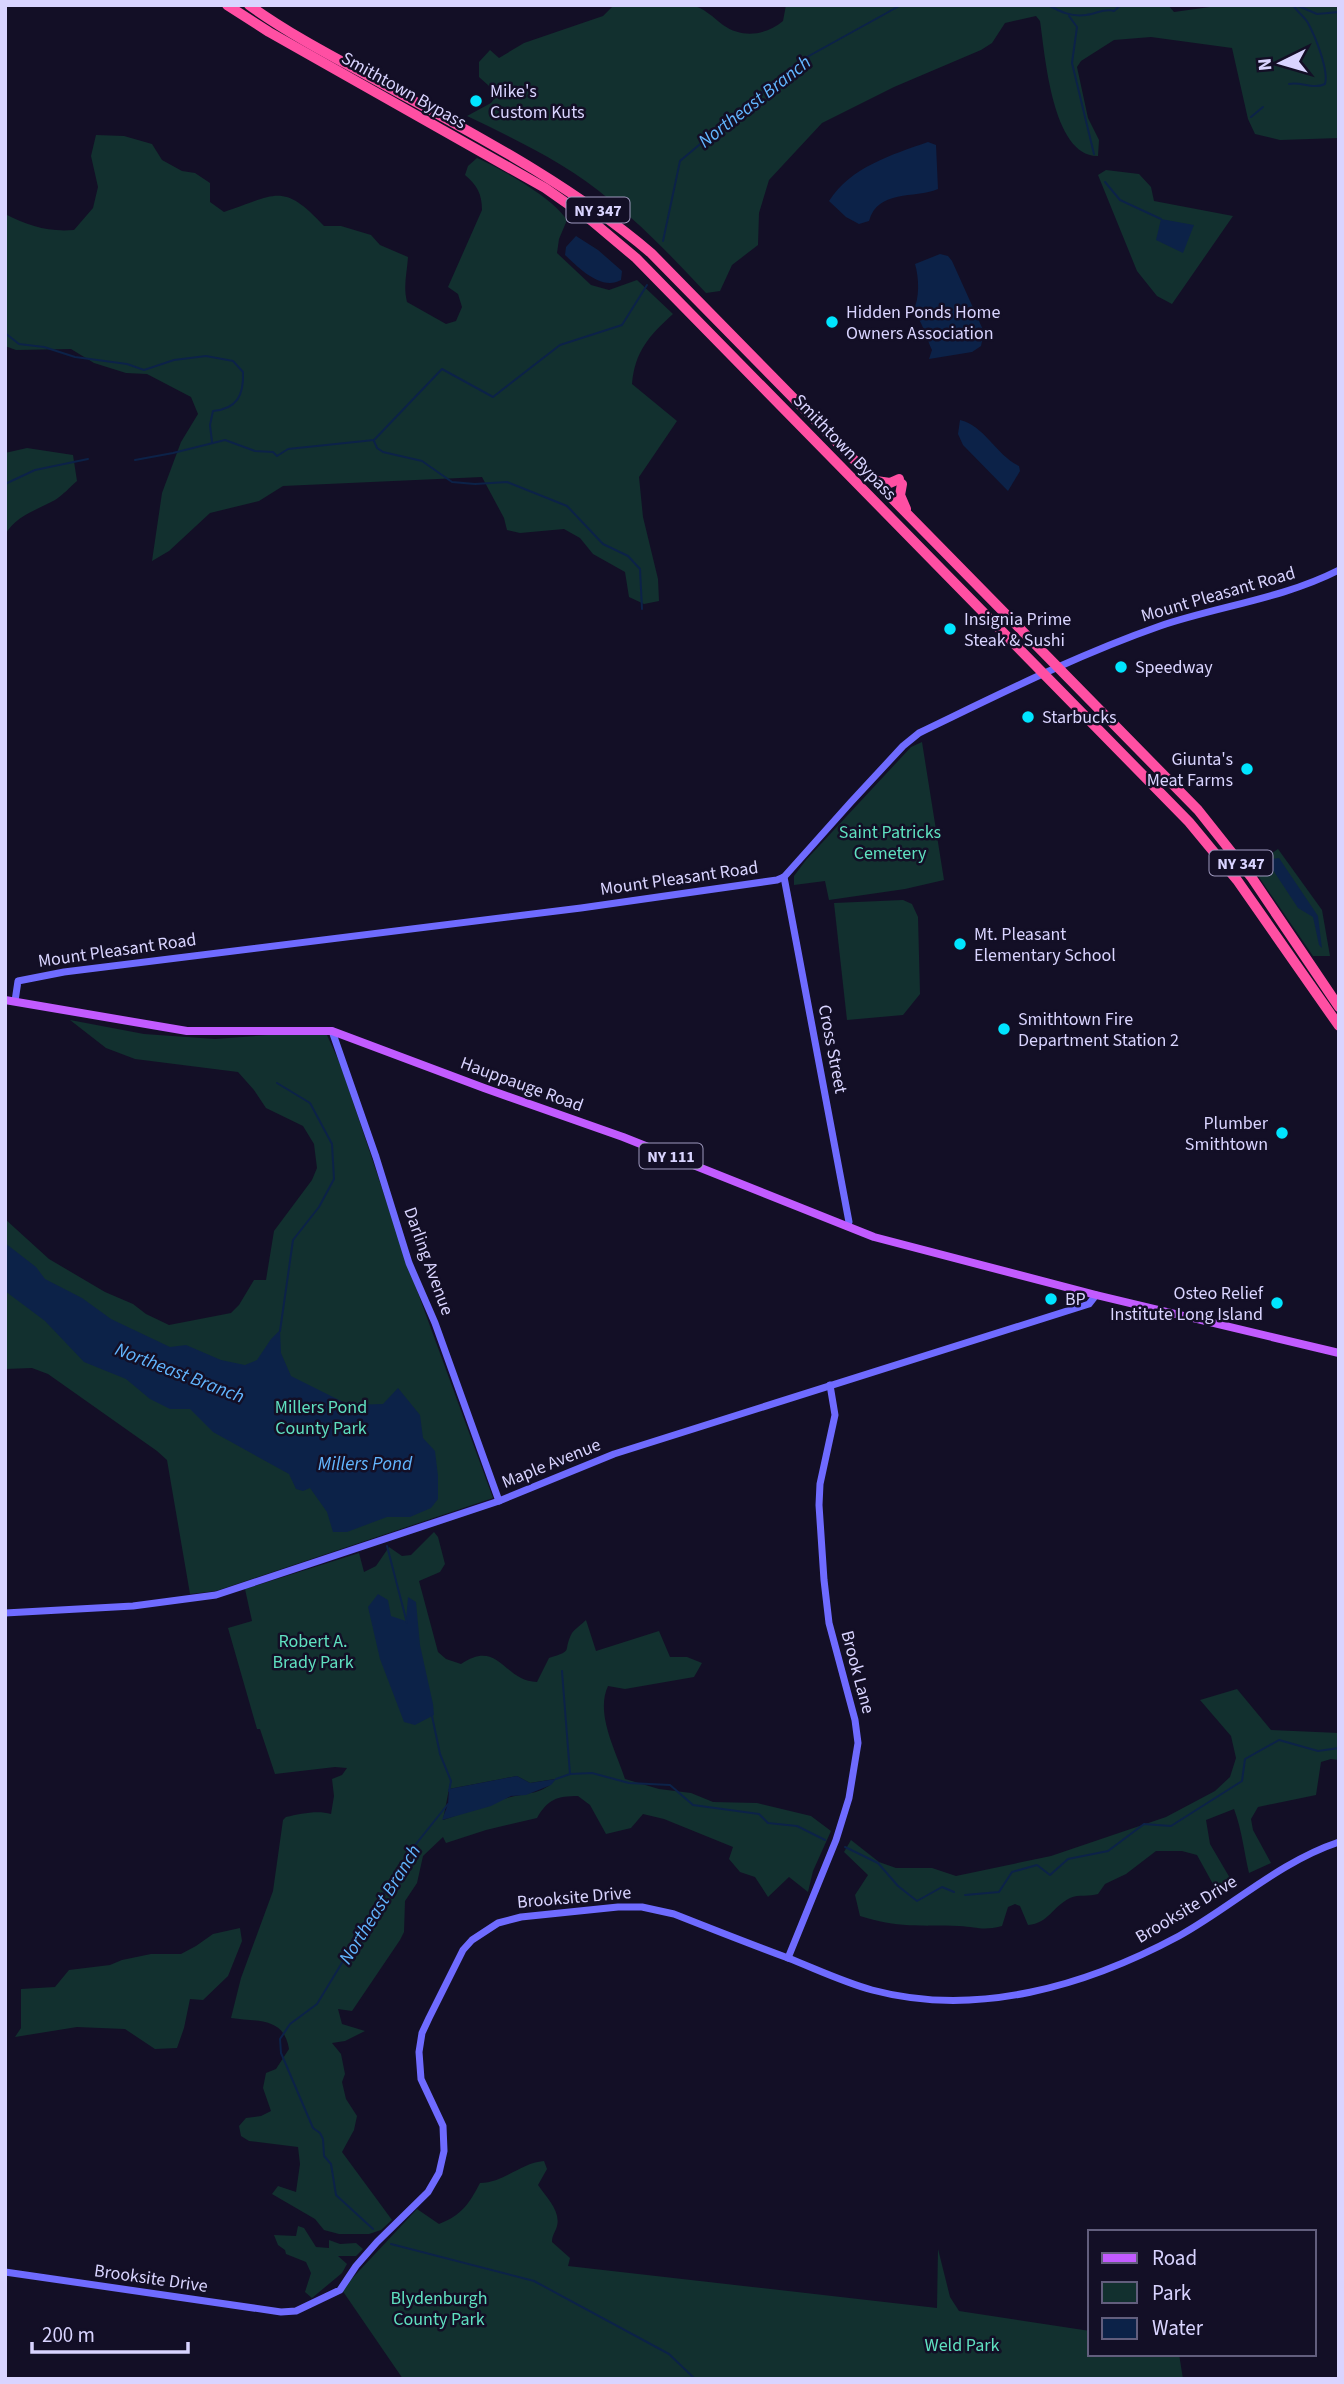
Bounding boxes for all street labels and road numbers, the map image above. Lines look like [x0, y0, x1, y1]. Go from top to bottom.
street label: Smithtown Bypass [337, 46, 471, 135]
road number: NY 347 [566, 198, 630, 222]
street label: Smithtown Bypass [787, 389, 902, 506]
street label: Mount Pleasant Road [1138, 560, 1298, 628]
road number: NY 347 [1210, 850, 1272, 876]
street label: Mount Pleasant Road [598, 855, 760, 902]
street label: Mount Pleasant Road [36, 927, 198, 974]
street label: Cross Street [812, 1003, 853, 1096]
street label: Hauppauge Road [457, 1051, 587, 1118]
road number: NY 111 [640, 1144, 702, 1168]
street label: Darling Avenue [397, 1204, 460, 1319]
street label: Maple Avenue [498, 1432, 604, 1495]
street label: Brook Lane [834, 1628, 881, 1717]
street label: Brooksite Drive [1131, 1869, 1242, 1950]
street label: Brooksite Drive [516, 1880, 632, 1915]
street label: Brooksite Drive [93, 2258, 209, 2299]

